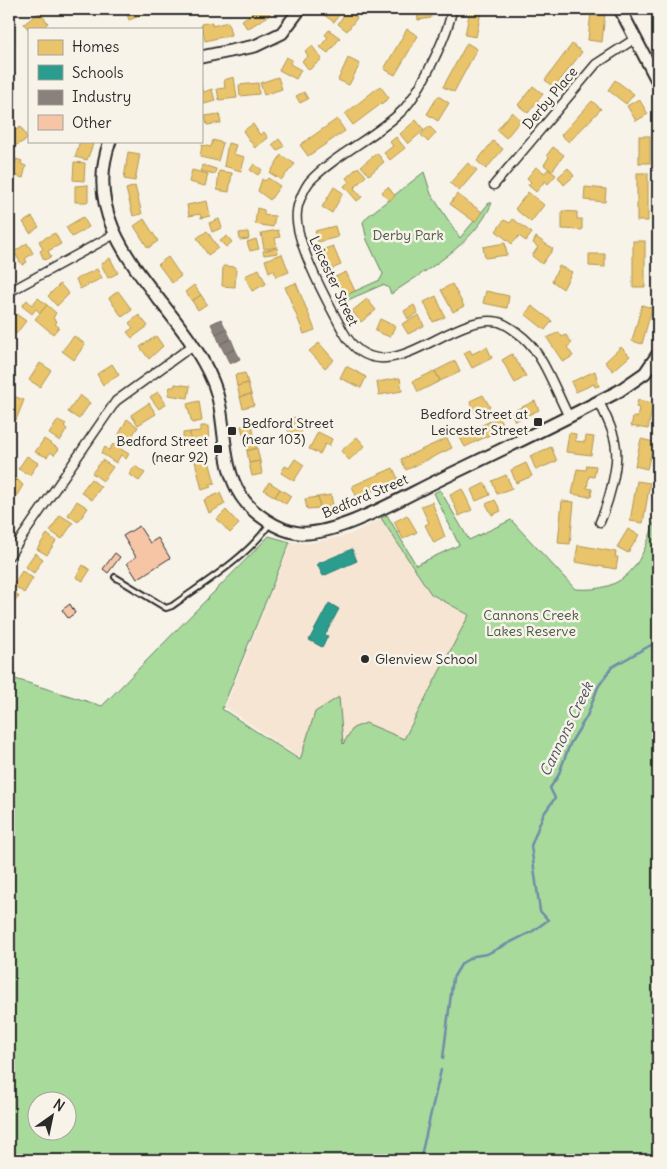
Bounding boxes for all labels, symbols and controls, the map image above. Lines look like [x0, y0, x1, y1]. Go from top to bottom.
legend [28, 28, 202, 142]
text: Homes [72, 37, 119, 56]
text: Schools [72, 63, 124, 82]
street label: Derby Place [519, 63, 581, 133]
text: Industry [72, 87, 131, 106]
text: Other [72, 113, 112, 132]
park label: Derby Park [372, 226, 444, 244]
street label: Leicester Street [305, 233, 363, 329]
place label: Bedford Street at Leicester Street [420, 405, 528, 439]
place label: Bedford Street (near 103) [242, 414, 334, 448]
marker: Bedford Street at Leicester Street [532, 416, 544, 428]
marker: Bedford Street (near 103) [226, 425, 238, 437]
place label: Bedford Street (near 92) [116, 432, 208, 466]
marker: Bedford Street (near 92) [212, 443, 224, 455]
street label: Bedford Street [319, 470, 411, 522]
park label: Cannons Creek Lakes Reserve [483, 606, 579, 640]
place label: Glenview School [375, 650, 477, 668]
marker: Glenview School [359, 653, 371, 665]
water label: Cannons Creek [535, 678, 598, 779]
north arrow [28, 1092, 78, 1142]
text: N [50, 1095, 68, 1115]

